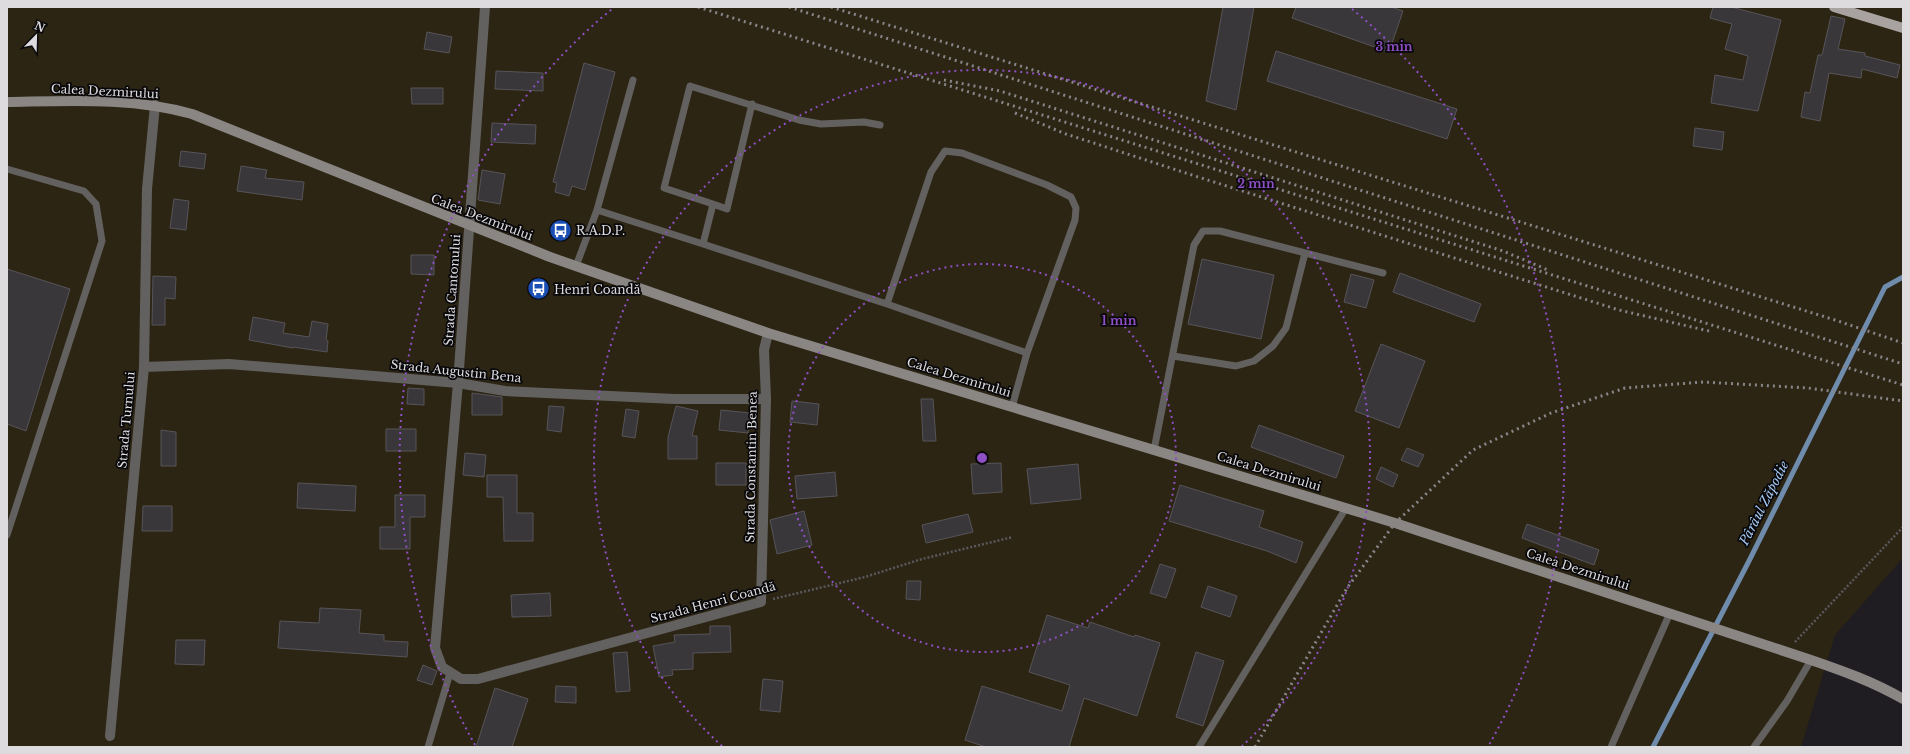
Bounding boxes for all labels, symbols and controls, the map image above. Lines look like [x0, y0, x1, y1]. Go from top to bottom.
north arrow [16, 16, 56, 56]
text: N [32, 18, 48, 36]
text: 3 min [1375, 39, 1413, 54]
street label: Calea Dezmirului [51, 81, 159, 101]
text: 2 min [1237, 176, 1275, 191]
street label: Calea Dezmirului [429, 191, 535, 243]
bus stop icon: R.A.D.P. [548, 217, 574, 243]
place label: R.A.D.P. [576, 223, 625, 238]
street label: Strada Cantonului [441, 234, 463, 346]
bus stop icon: Henri Coandă [526, 276, 552, 302]
place label: Henri Coandă [554, 282, 641, 297]
text: 1 min [1102, 313, 1137, 328]
street label: Calea Dezmirului [905, 354, 1013, 400]
street label: Strada Augustin Bena [390, 357, 522, 385]
street label: Strada Turnului [114, 371, 138, 469]
street label: Strada Constantin Benea [742, 391, 760, 543]
street label: Calea Dezmirului [1215, 448, 1323, 494]
centre of rings [975, 451, 989, 465]
water label: Pârâul Zăpodie [1735, 458, 1793, 549]
street label: Calea Dezmirului [1524, 545, 1632, 593]
street label: Strada Henri Coandă [649, 578, 778, 626]

